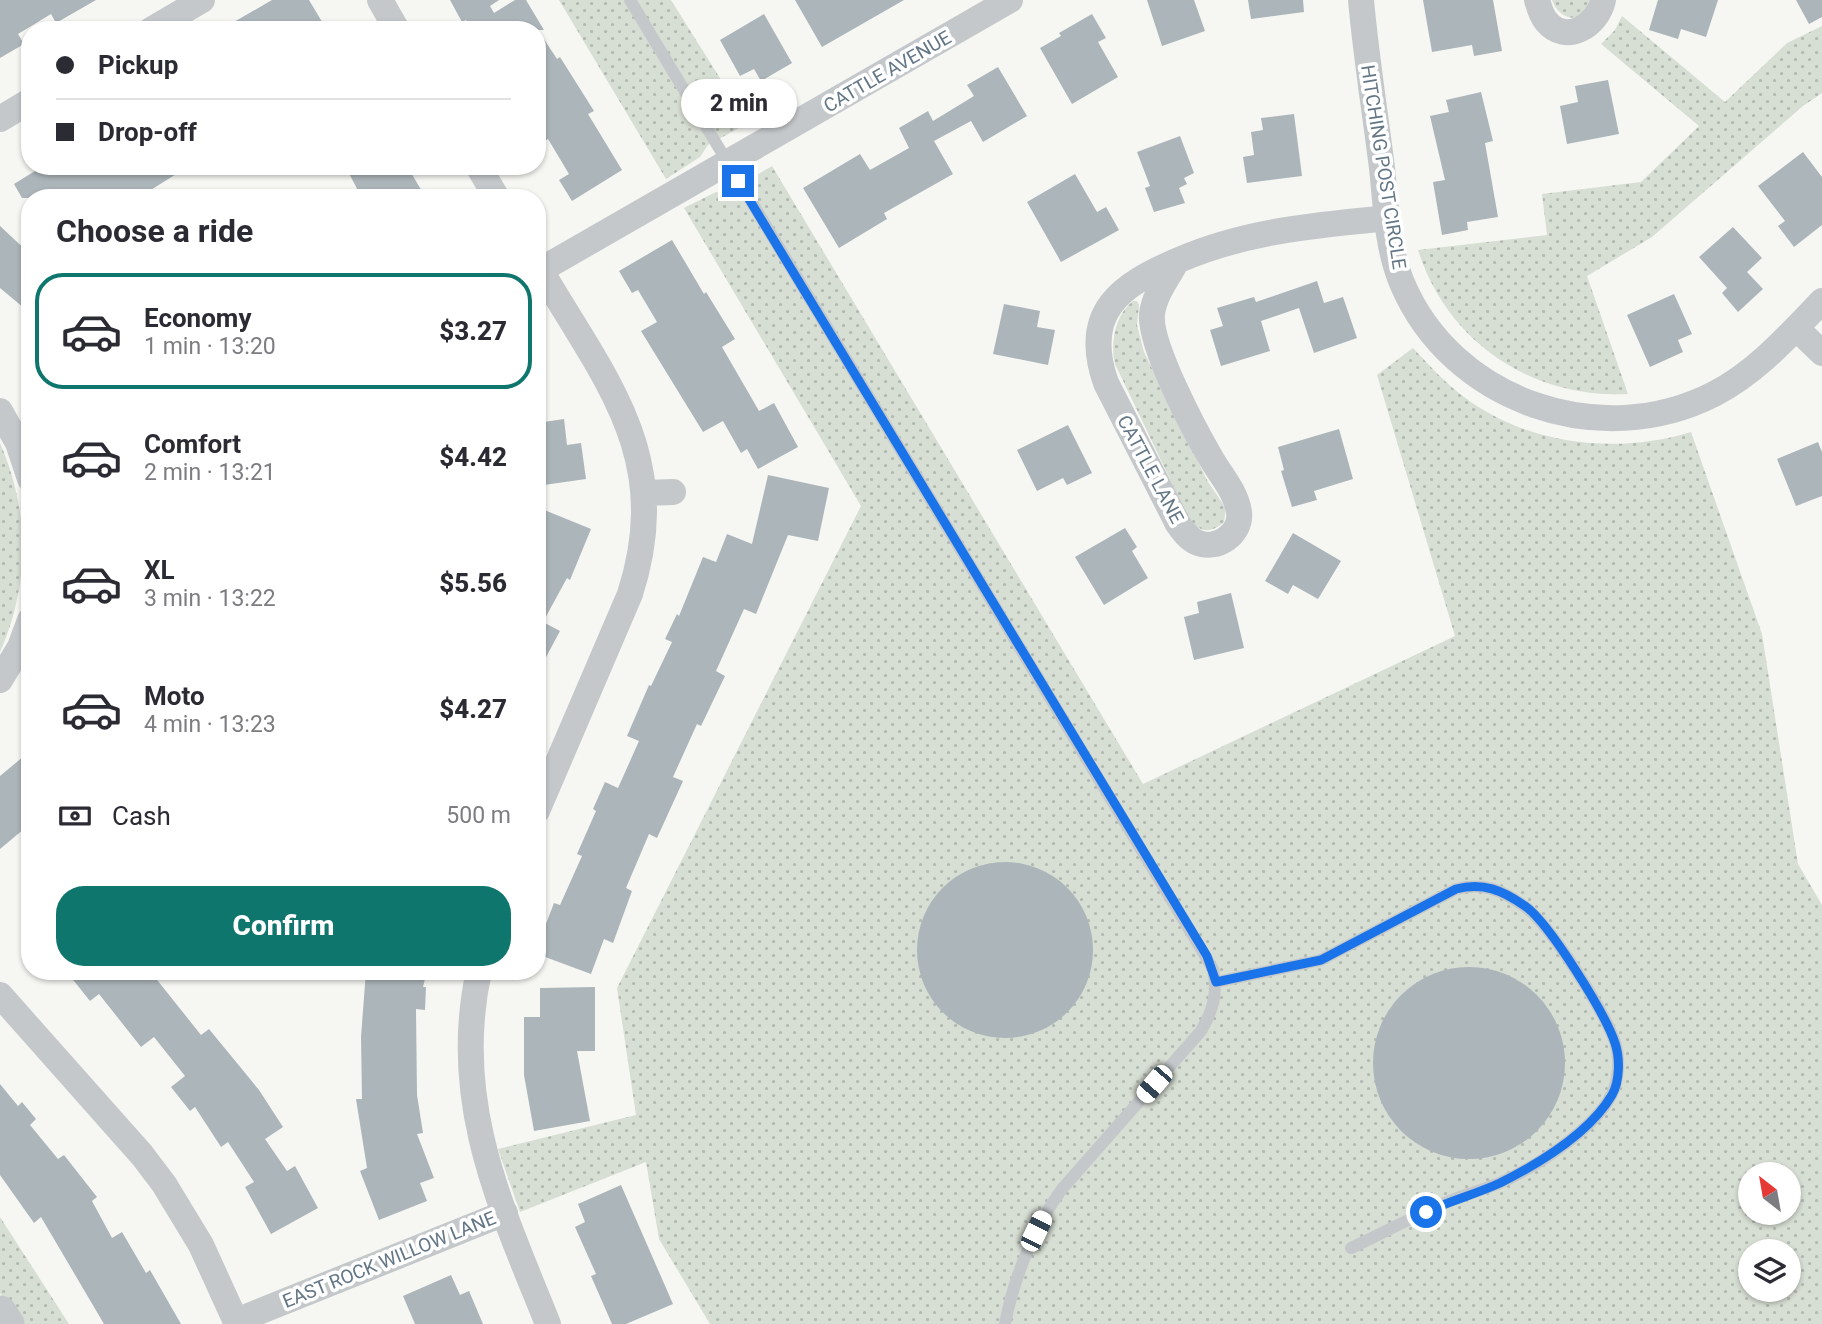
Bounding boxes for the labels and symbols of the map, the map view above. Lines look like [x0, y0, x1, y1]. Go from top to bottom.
street label: CATTLE AVENUE [819, 26, 955, 117]
street label: HITCHING POST CIRCLE [1356, 63, 1411, 271]
callout: 2 min [680, 80, 796, 128]
route end [722, 165, 754, 197]
street label: CATTLE LANE [1112, 411, 1189, 527]
car [1133, 1061, 1176, 1107]
north arrow [1738, 1162, 1801, 1225]
route start [1410, 1196, 1442, 1228]
street label: EAST ROCK WILLOW LANE [279, 1206, 499, 1313]
car [1018, 1208, 1055, 1254]

